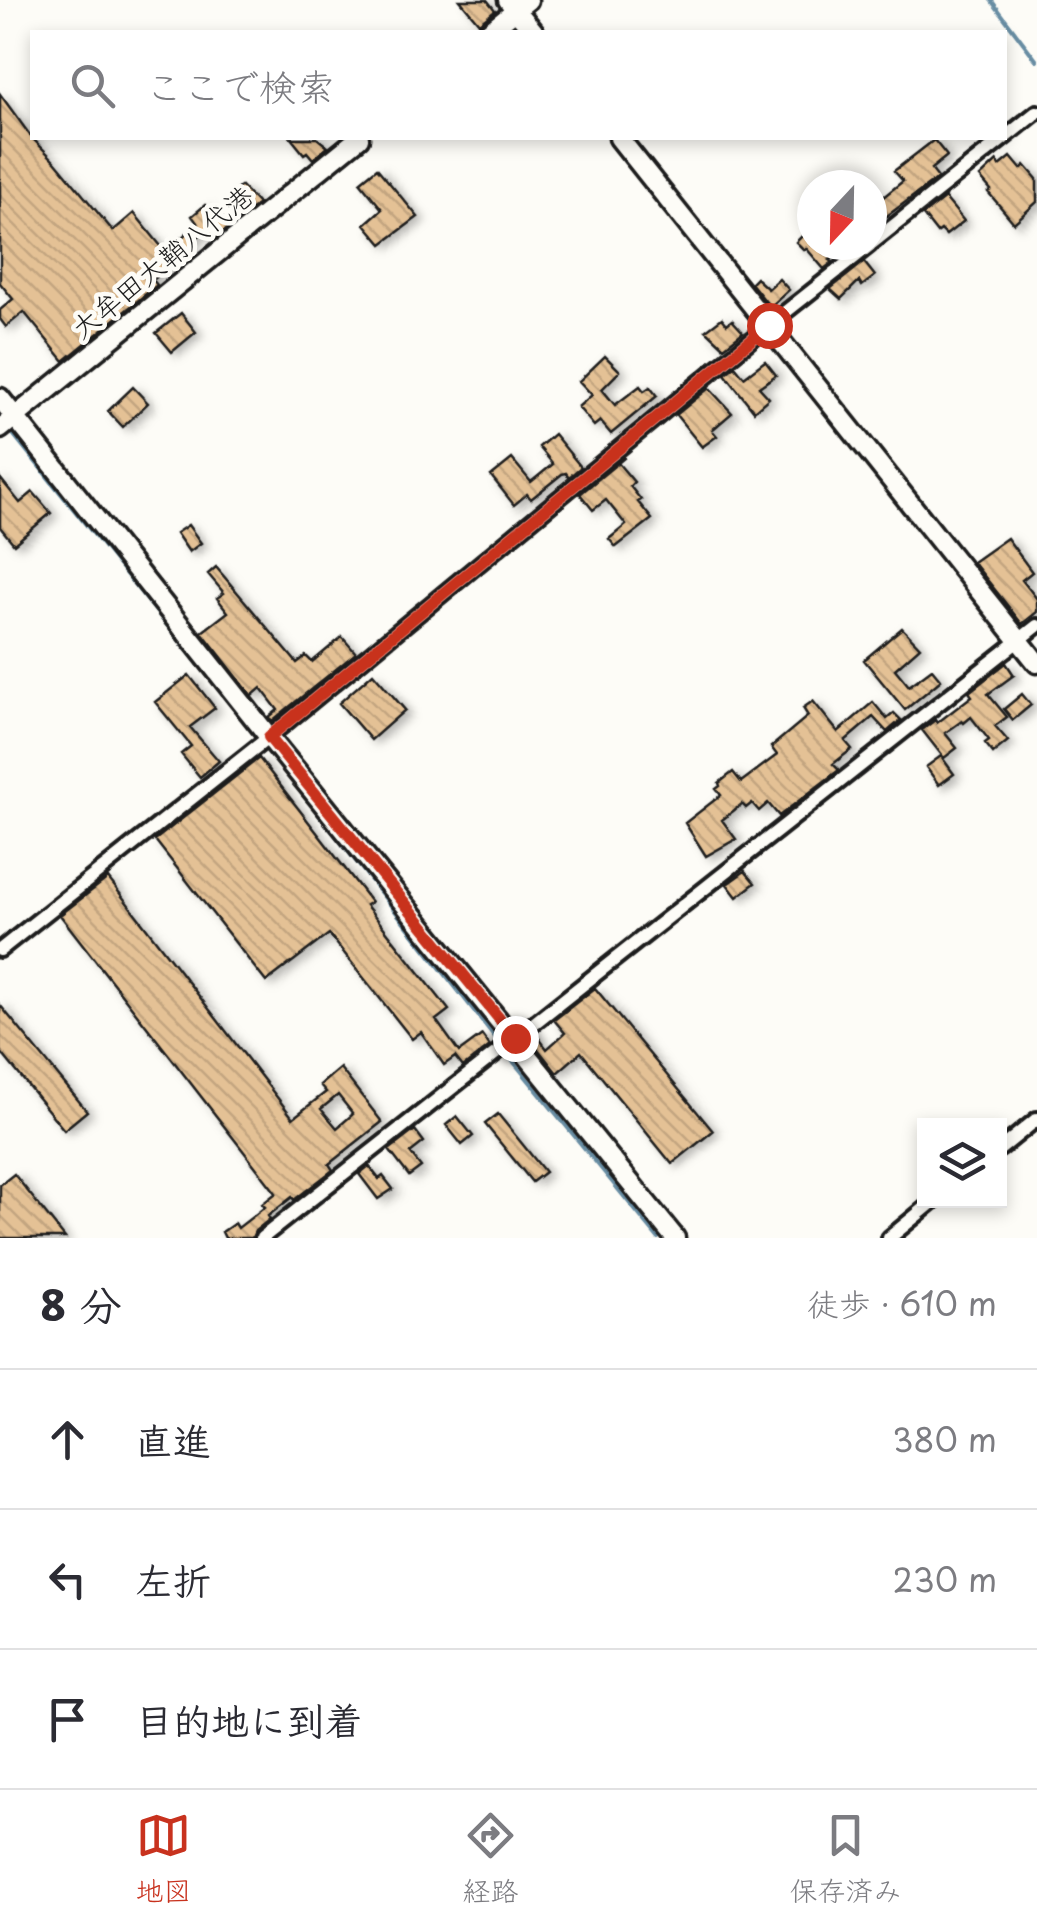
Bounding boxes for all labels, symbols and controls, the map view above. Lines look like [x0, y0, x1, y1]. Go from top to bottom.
search box [30, 30, 1007, 140]
text: ここで検索 [145, 57, 335, 114]
icon: search [65, 58, 120, 113]
north arrow [797, 170, 887, 260]
street label: 大牟田大鞘八代港 [60, 174, 262, 348]
route start [747, 303, 793, 349]
route end [493, 1016, 539, 1062]
map controls [917, 1118, 1007, 1208]
button: layers [917, 1118, 1007, 1208]
text: 8 分 [40, 1272, 122, 1335]
text: 徒歩 · 610 m [807, 1279, 997, 1327]
text: 直進 [135, 1411, 211, 1468]
icon: ahead [40, 1412, 95, 1467]
text: 380 m [892, 1415, 997, 1463]
text: 左折 [135, 1551, 211, 1608]
icon: left [40, 1552, 95, 1607]
text: 230 m [892, 1555, 997, 1603]
text: 目的地に到着 [135, 1691, 363, 1748]
icon: arrive [40, 1692, 95, 1747]
tab: 地図 [135, 1808, 192, 1911]
tab: 経路 [462, 1808, 519, 1911]
tab: 保存済み [789, 1808, 902, 1911]

